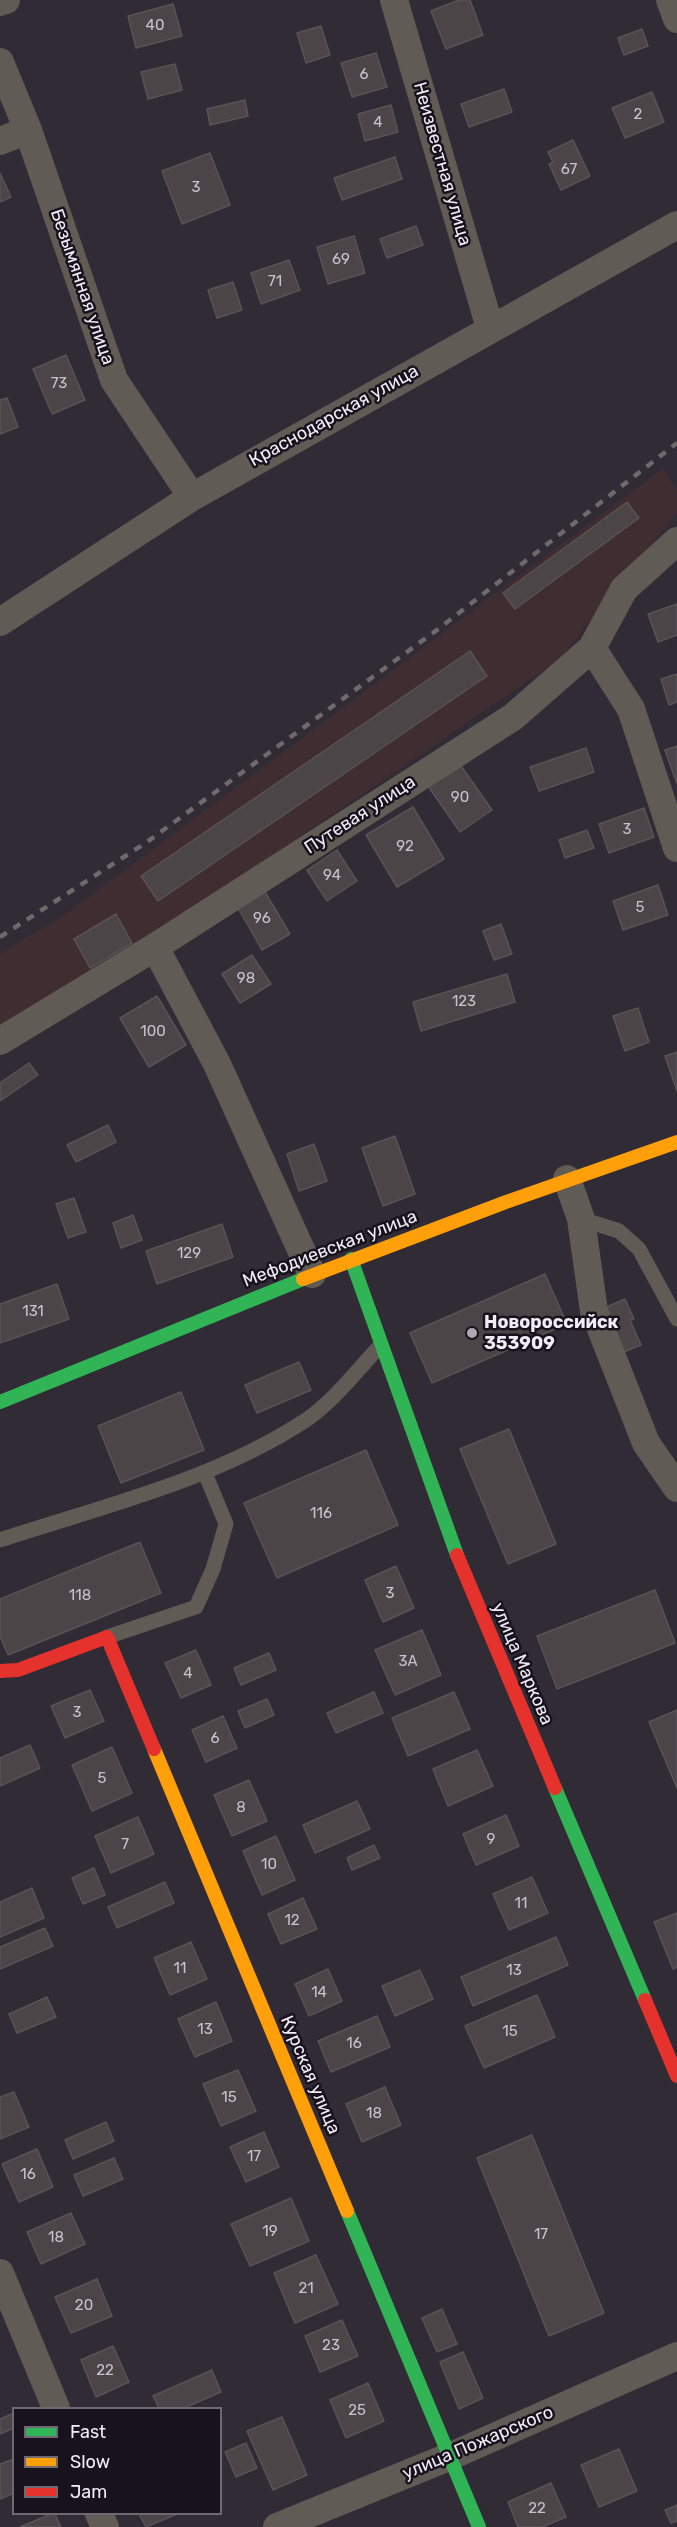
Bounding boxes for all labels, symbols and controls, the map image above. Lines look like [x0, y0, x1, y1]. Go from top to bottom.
house number: 40 [146, 17, 164, 35]
house number: 6 [359, 66, 369, 84]
street label: Неизвестная улица [408, 80, 476, 248]
house number: 2 [634, 106, 642, 124]
house number: 4 [373, 114, 383, 132]
house number: 67 [561, 161, 577, 179]
house number: 3 [191, 179, 201, 197]
street label: Безымянная улица [45, 206, 119, 368]
house number: 69 [332, 251, 350, 269]
house number: 71 [268, 273, 282, 291]
street label: Краснодарская улица [246, 360, 422, 472]
house number: 73 [51, 375, 67, 393]
street label: Путевая улица [300, 771, 420, 859]
house number: 90 [451, 789, 469, 807]
house number: 3 [622, 821, 632, 839]
house number: 92 [396, 838, 414, 856]
house number: 94 [323, 867, 341, 885]
house number: 5 [636, 899, 644, 917]
house number: 96 [253, 910, 271, 928]
house number: 98 [237, 970, 255, 988]
house number: 123 [452, 993, 476, 1011]
house number: 100 [140, 1023, 166, 1041]
street label: Мефодиевская улица [240, 1206, 420, 1292]
house number: 129 [177, 1245, 201, 1263]
house number: 131 [22, 1303, 44, 1321]
place label: Новороссийск 353909 [484, 1312, 618, 1354]
marker: Новороссийск 353909 [465, 1326, 479, 1340]
house number: 116 [310, 1505, 332, 1523]
house number: 3 [385, 1585, 395, 1603]
house number: 118 [69, 1587, 91, 1605]
street label: улица Маркова [487, 1600, 557, 1728]
house number: 3А [398, 1653, 418, 1671]
house number: 4 [183, 1665, 193, 1683]
house number: 3 [72, 1704, 82, 1722]
house number: 6 [210, 1730, 220, 1748]
house number: 5 [98, 1770, 106, 1788]
house number: 8 [236, 1799, 246, 1817]
house number: 9 [487, 1831, 495, 1849]
house number: 7 [121, 1836, 129, 1854]
house number: 10 [261, 1856, 277, 1874]
house number: 11 [515, 1895, 527, 1913]
house number: 12 [284, 1912, 300, 1930]
house number: 11 [174, 1960, 186, 1978]
house number: 13 [506, 1962, 522, 1980]
house number: 14 [311, 1984, 327, 2002]
street label: Курская улица [275, 2012, 345, 2138]
house number: 13 [197, 2021, 213, 2039]
house number: 15 [502, 2023, 518, 2041]
house number: 16 [346, 2035, 362, 2053]
house number: 15 [221, 2089, 237, 2107]
house number: 18 [366, 2105, 382, 2123]
house number: 17 [247, 2148, 261, 2166]
house number: 16 [20, 2166, 36, 2184]
house number: 19 [262, 2223, 278, 2241]
house number: 17 [534, 2226, 548, 2244]
house number: 18 [48, 2229, 64, 2247]
house number: 21 [298, 2280, 314, 2298]
house number: 20 [75, 2297, 93, 2315]
house number: 23 [322, 2337, 340, 2355]
house number: 22 [96, 2362, 114, 2380]
street label: улица Пожарского [399, 2401, 557, 2485]
house number: 25 [348, 2402, 366, 2420]
legend [12, 2407, 222, 2515]
text: Fast [70, 2421, 106, 2443]
text: Slow [70, 2451, 110, 2473]
text: Jam [70, 2481, 107, 2503]
house number: 22 [528, 2500, 546, 2518]

